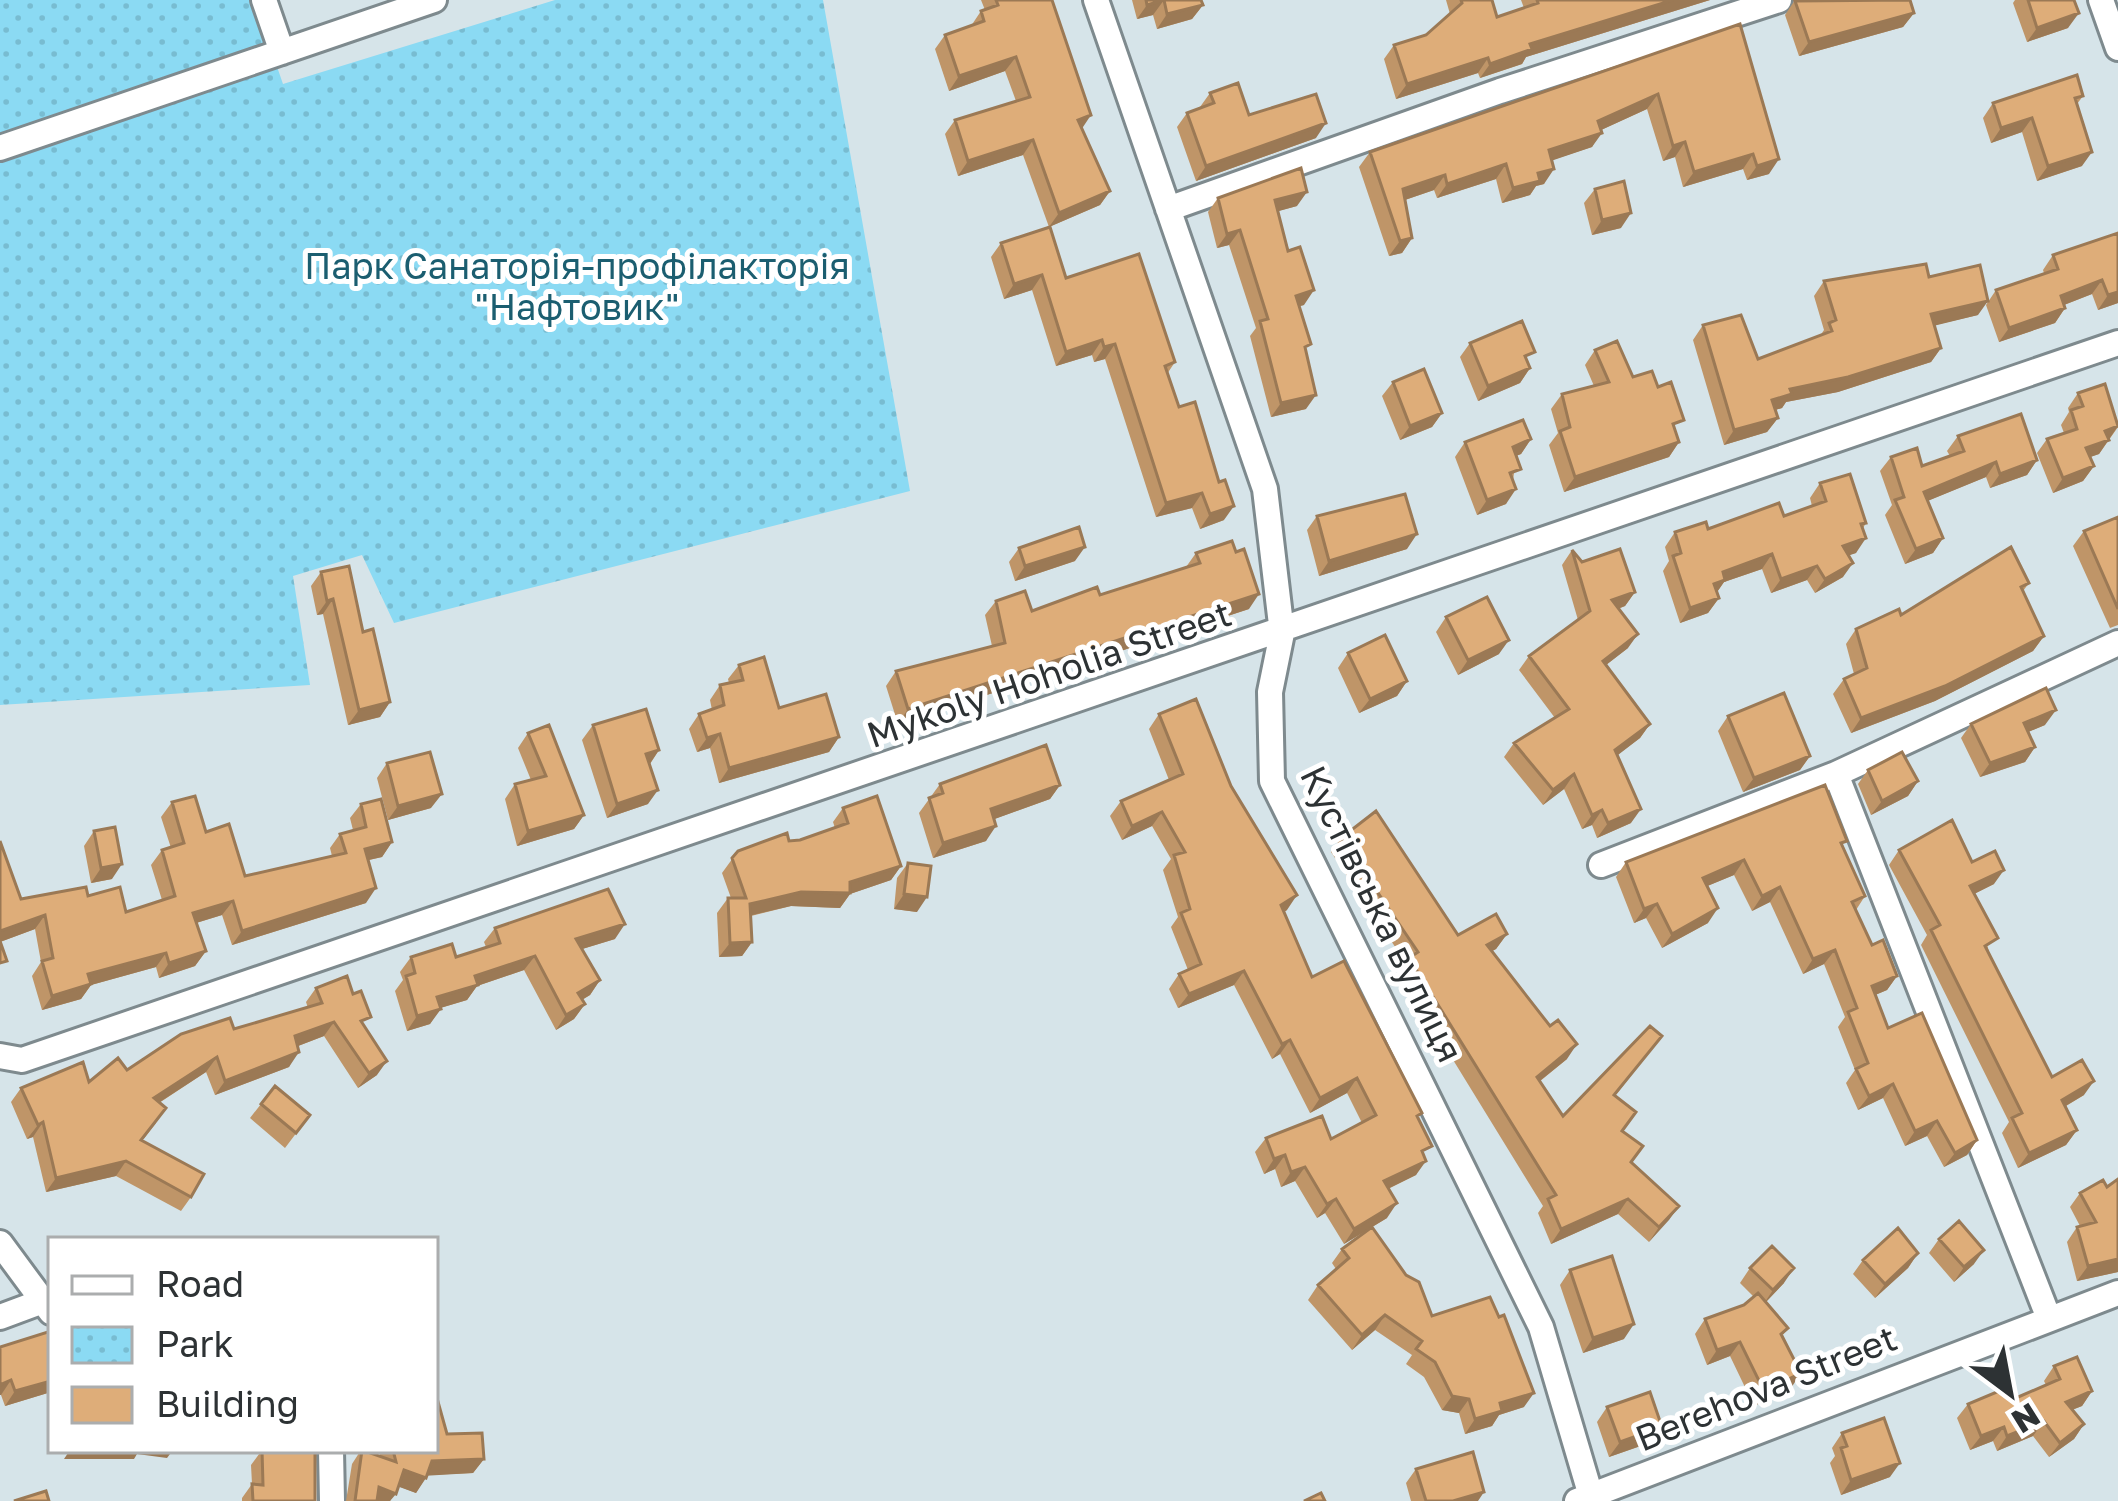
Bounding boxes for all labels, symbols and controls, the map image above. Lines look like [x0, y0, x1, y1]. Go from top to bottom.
park label: Парк Санаторія-профілакторія "Нафтовик" [304, 244, 850, 328]
street label: Mykoly Hoholia Street [861, 591, 1236, 756]
street label: Кустівська вулиця [1292, 759, 1473, 1069]
legend [48, 1237, 438, 1453]
text: Road [156, 1262, 244, 1305]
street label: Berehova Street [1629, 1316, 1903, 1459]
text: Park [156, 1322, 234, 1365]
north arrow [1950, 1333, 2070, 1453]
text: Building [156, 1382, 299, 1425]
text: N [2005, 1396, 2047, 1442]

